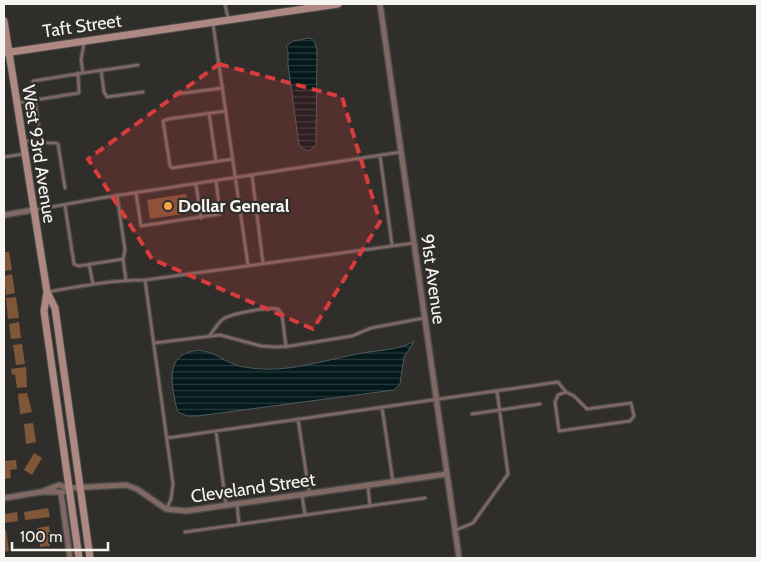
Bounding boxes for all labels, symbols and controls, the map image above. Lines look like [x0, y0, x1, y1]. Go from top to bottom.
street label: Taft Street [41, 10, 123, 42]
street label: West 93rd Avenue [17, 83, 61, 225]
place label: Dollar General [178, 195, 290, 217]
marker: Dollar General [162, 200, 174, 212]
street label: 91st Avenue [416, 233, 450, 325]
street label: Cleveland Street [189, 468, 317, 508]
scale bar [12, 520, 109, 552]
text: 100 m [20, 528, 62, 546]

